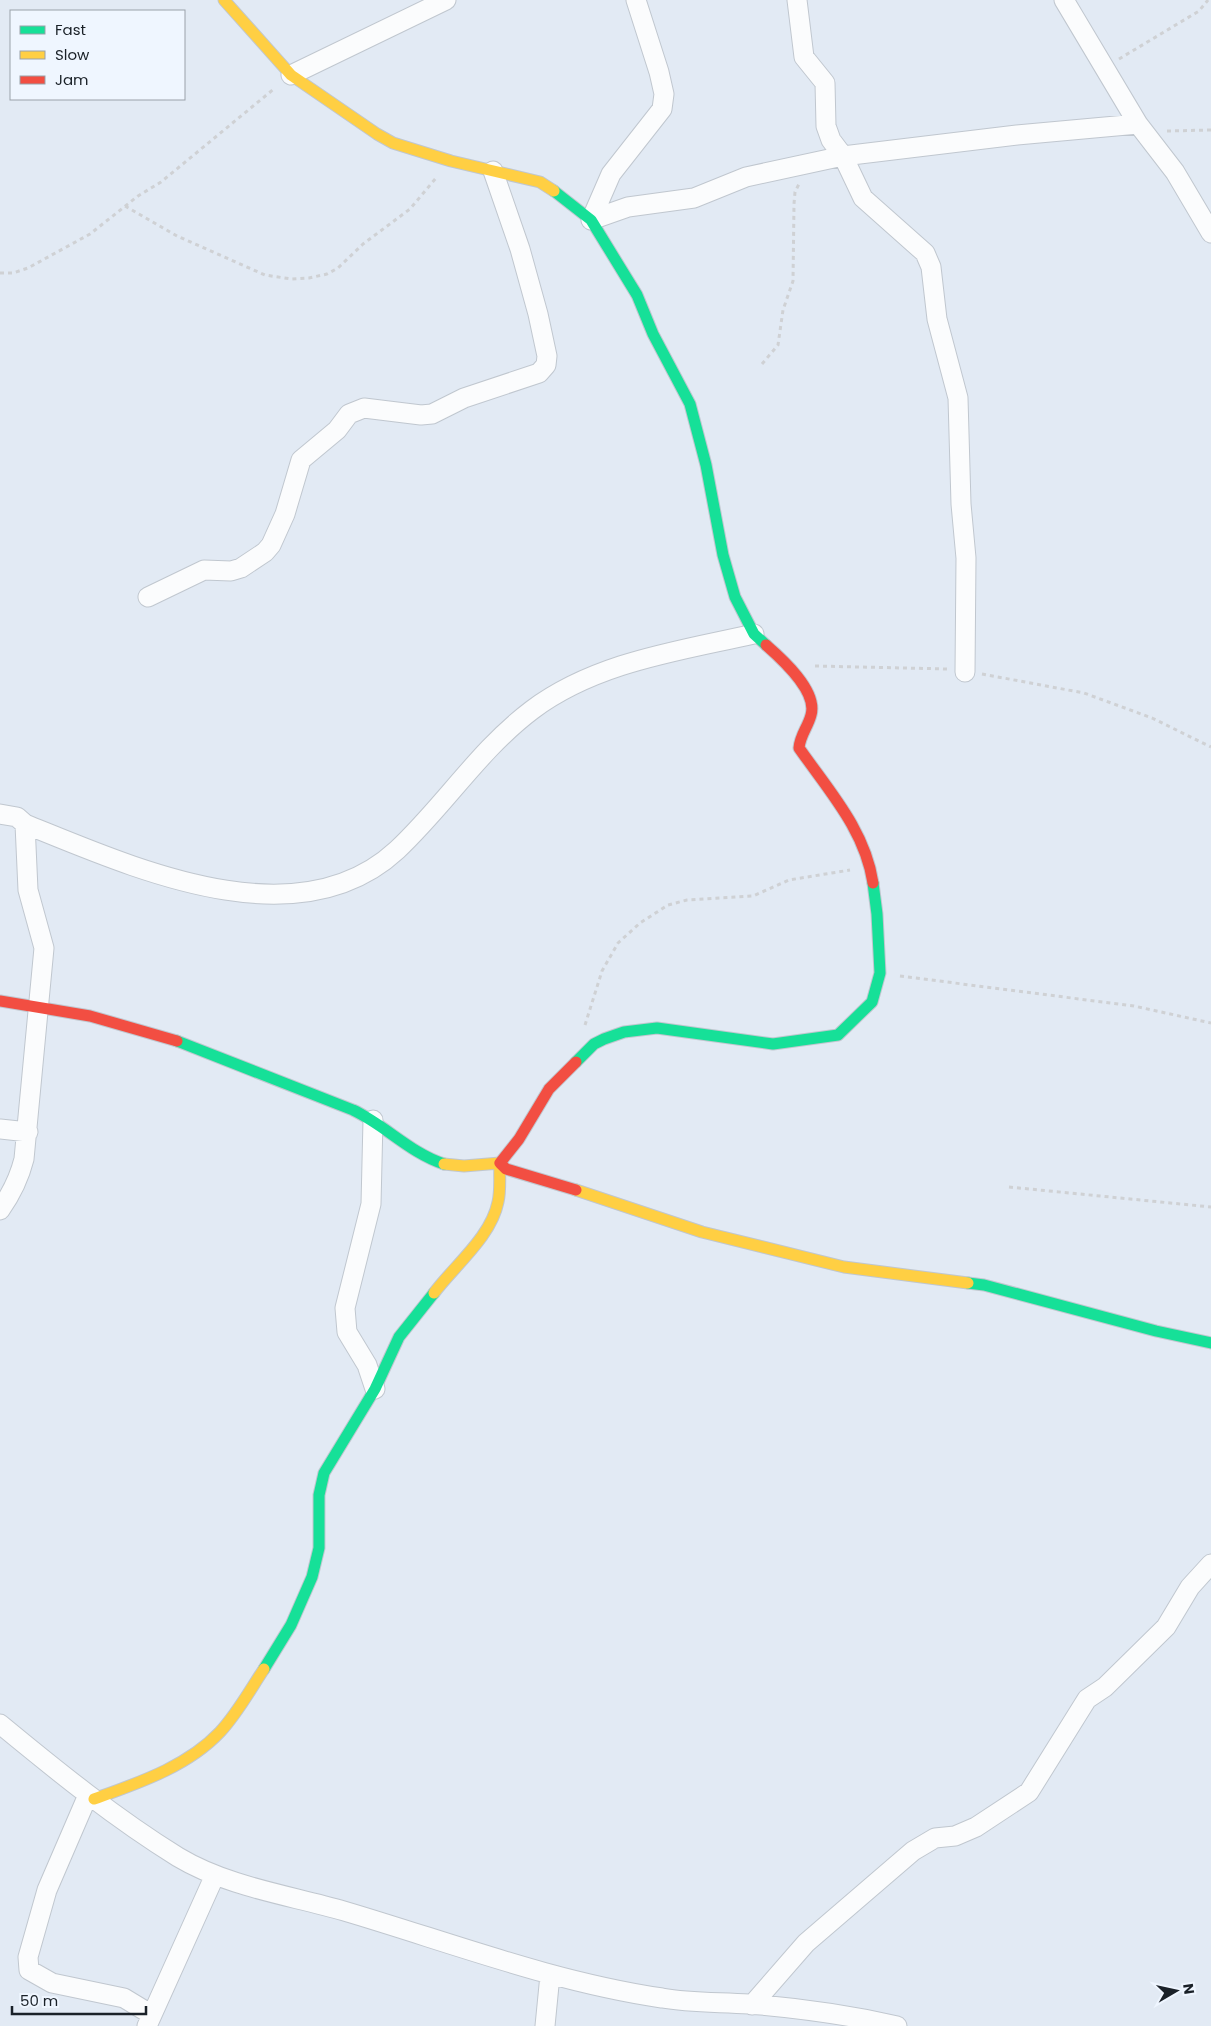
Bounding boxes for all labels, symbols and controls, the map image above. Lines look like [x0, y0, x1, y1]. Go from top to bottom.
legend [10, 10, 185, 100]
text: Fast [55, 19, 86, 40]
text: Slow [55, 44, 90, 65]
text: Jam [55, 69, 89, 90]
north arrow [1151, 1966, 1201, 2016]
text: N [1178, 1982, 1200, 1996]
scale bar [12, 1984, 146, 2016]
text: 50 m [20, 1990, 58, 2011]

